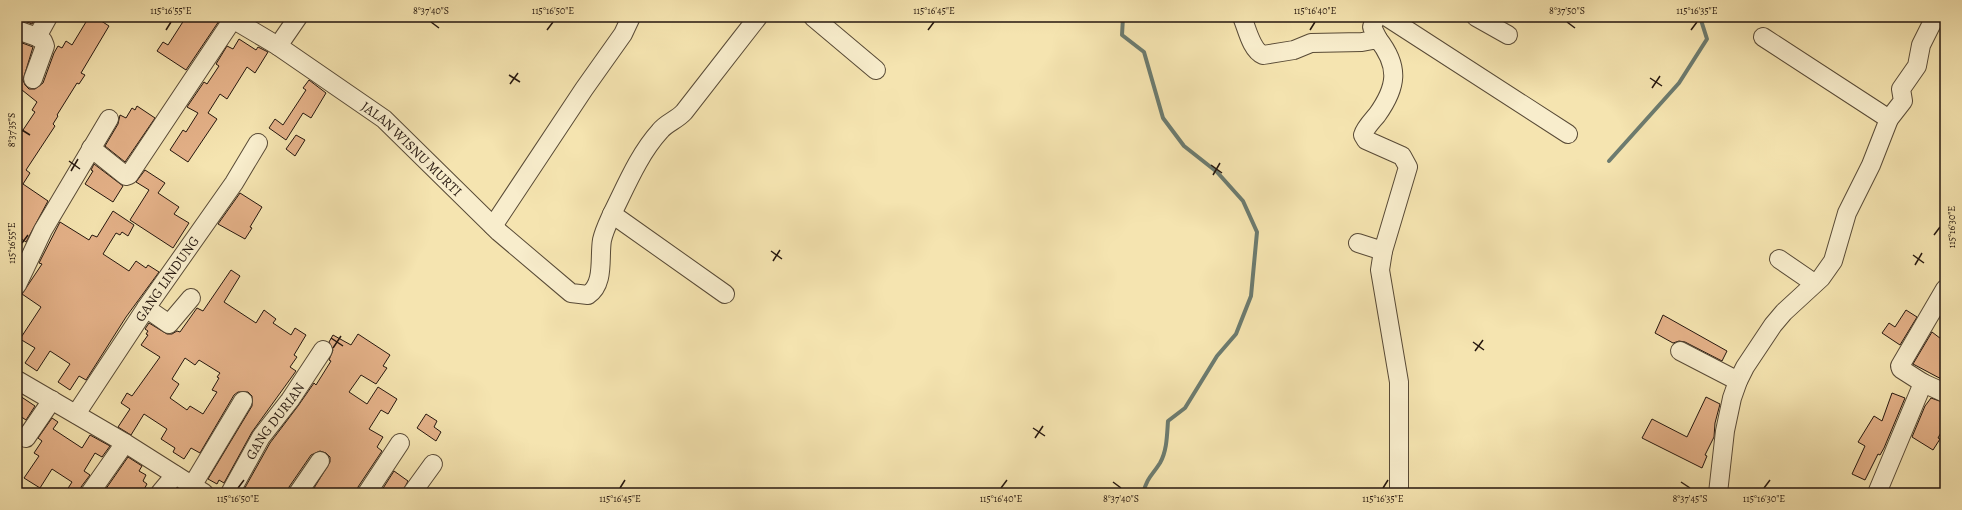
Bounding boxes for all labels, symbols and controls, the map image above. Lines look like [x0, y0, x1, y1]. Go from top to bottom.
text: 115°16'55"E [150, 4, 192, 17]
text: 8°37'40"S [413, 4, 449, 17]
text: 115°16'50"E [532, 4, 574, 17]
text: 115°16'45"E [913, 4, 955, 17]
text: 115°16'40"E [1294, 4, 1336, 17]
text: 8°37'50"S [1549, 4, 1585, 17]
text: 115°16'35"E [1676, 4, 1718, 17]
street label: JALAN WISNU MURTI [358, 97, 466, 200]
text: 8°37'35"S [5, 113, 18, 147]
text: 115°16'30"E [1945, 206, 1958, 248]
text: 115°16'55"E [5, 222, 18, 264]
street label: GANG LINDUNG [130, 232, 203, 325]
street label: GANG DURIAN [241, 379, 309, 463]
text: 115°16'50"E [217, 492, 259, 505]
text: 115°16'45"E [599, 492, 641, 505]
text: 115°16'40"E [980, 492, 1022, 505]
text: 8°37'40"S [1103, 492, 1139, 505]
text: 115°16'35"E [1362, 492, 1404, 505]
text: 8°37'45"S [1672, 492, 1708, 505]
text: 115°16'30"E [1743, 492, 1785, 505]

